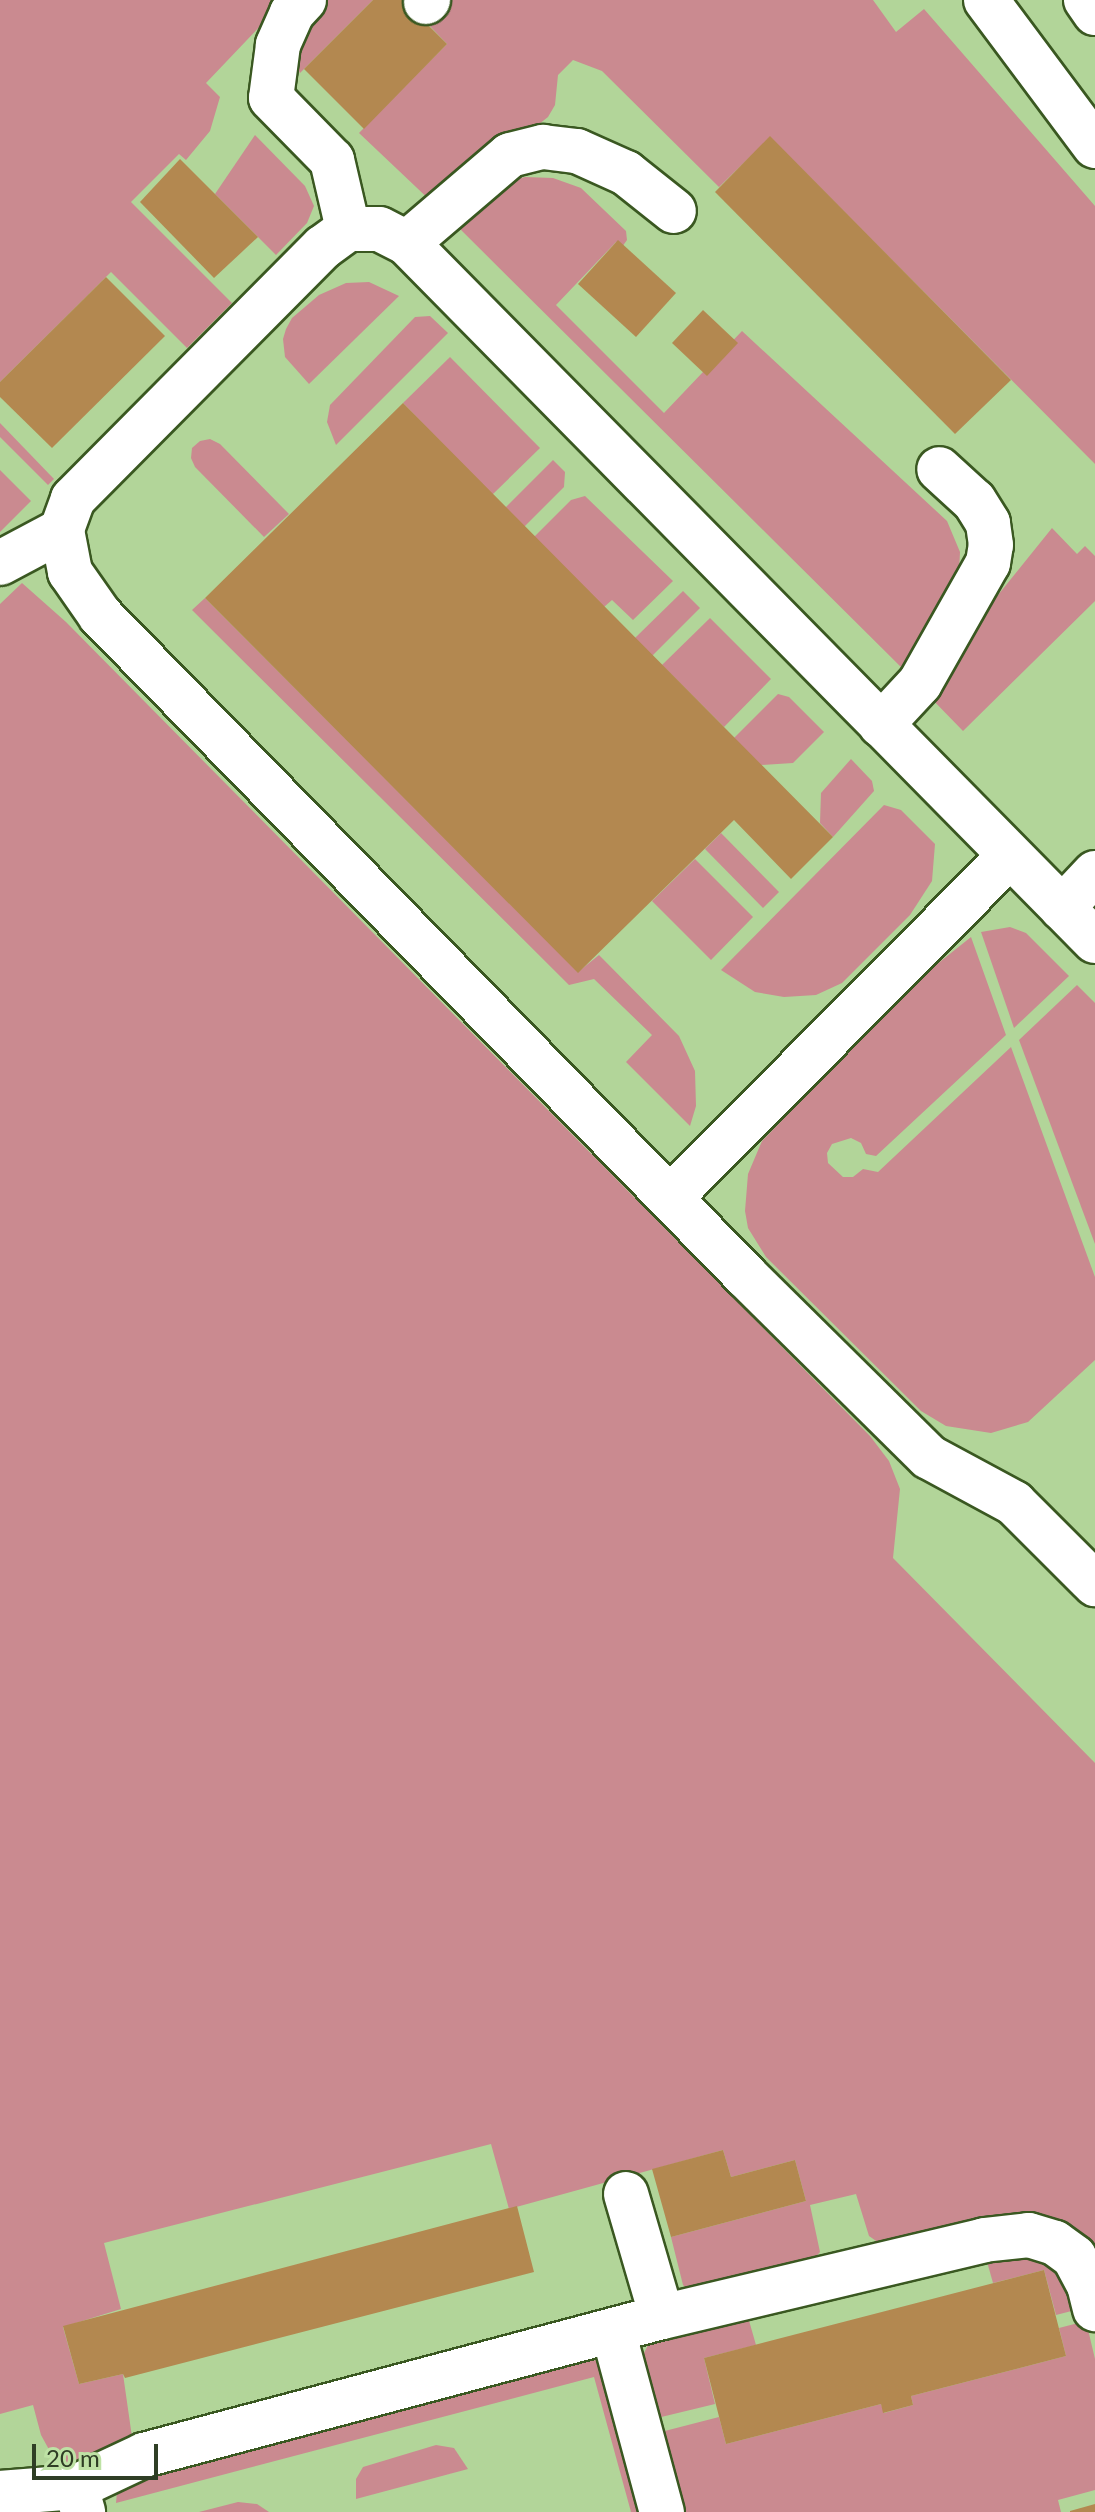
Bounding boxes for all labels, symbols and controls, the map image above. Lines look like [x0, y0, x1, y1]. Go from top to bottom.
scale bar [36, 2428, 162, 2478]
text: 20 m [46, 2443, 100, 2472]

